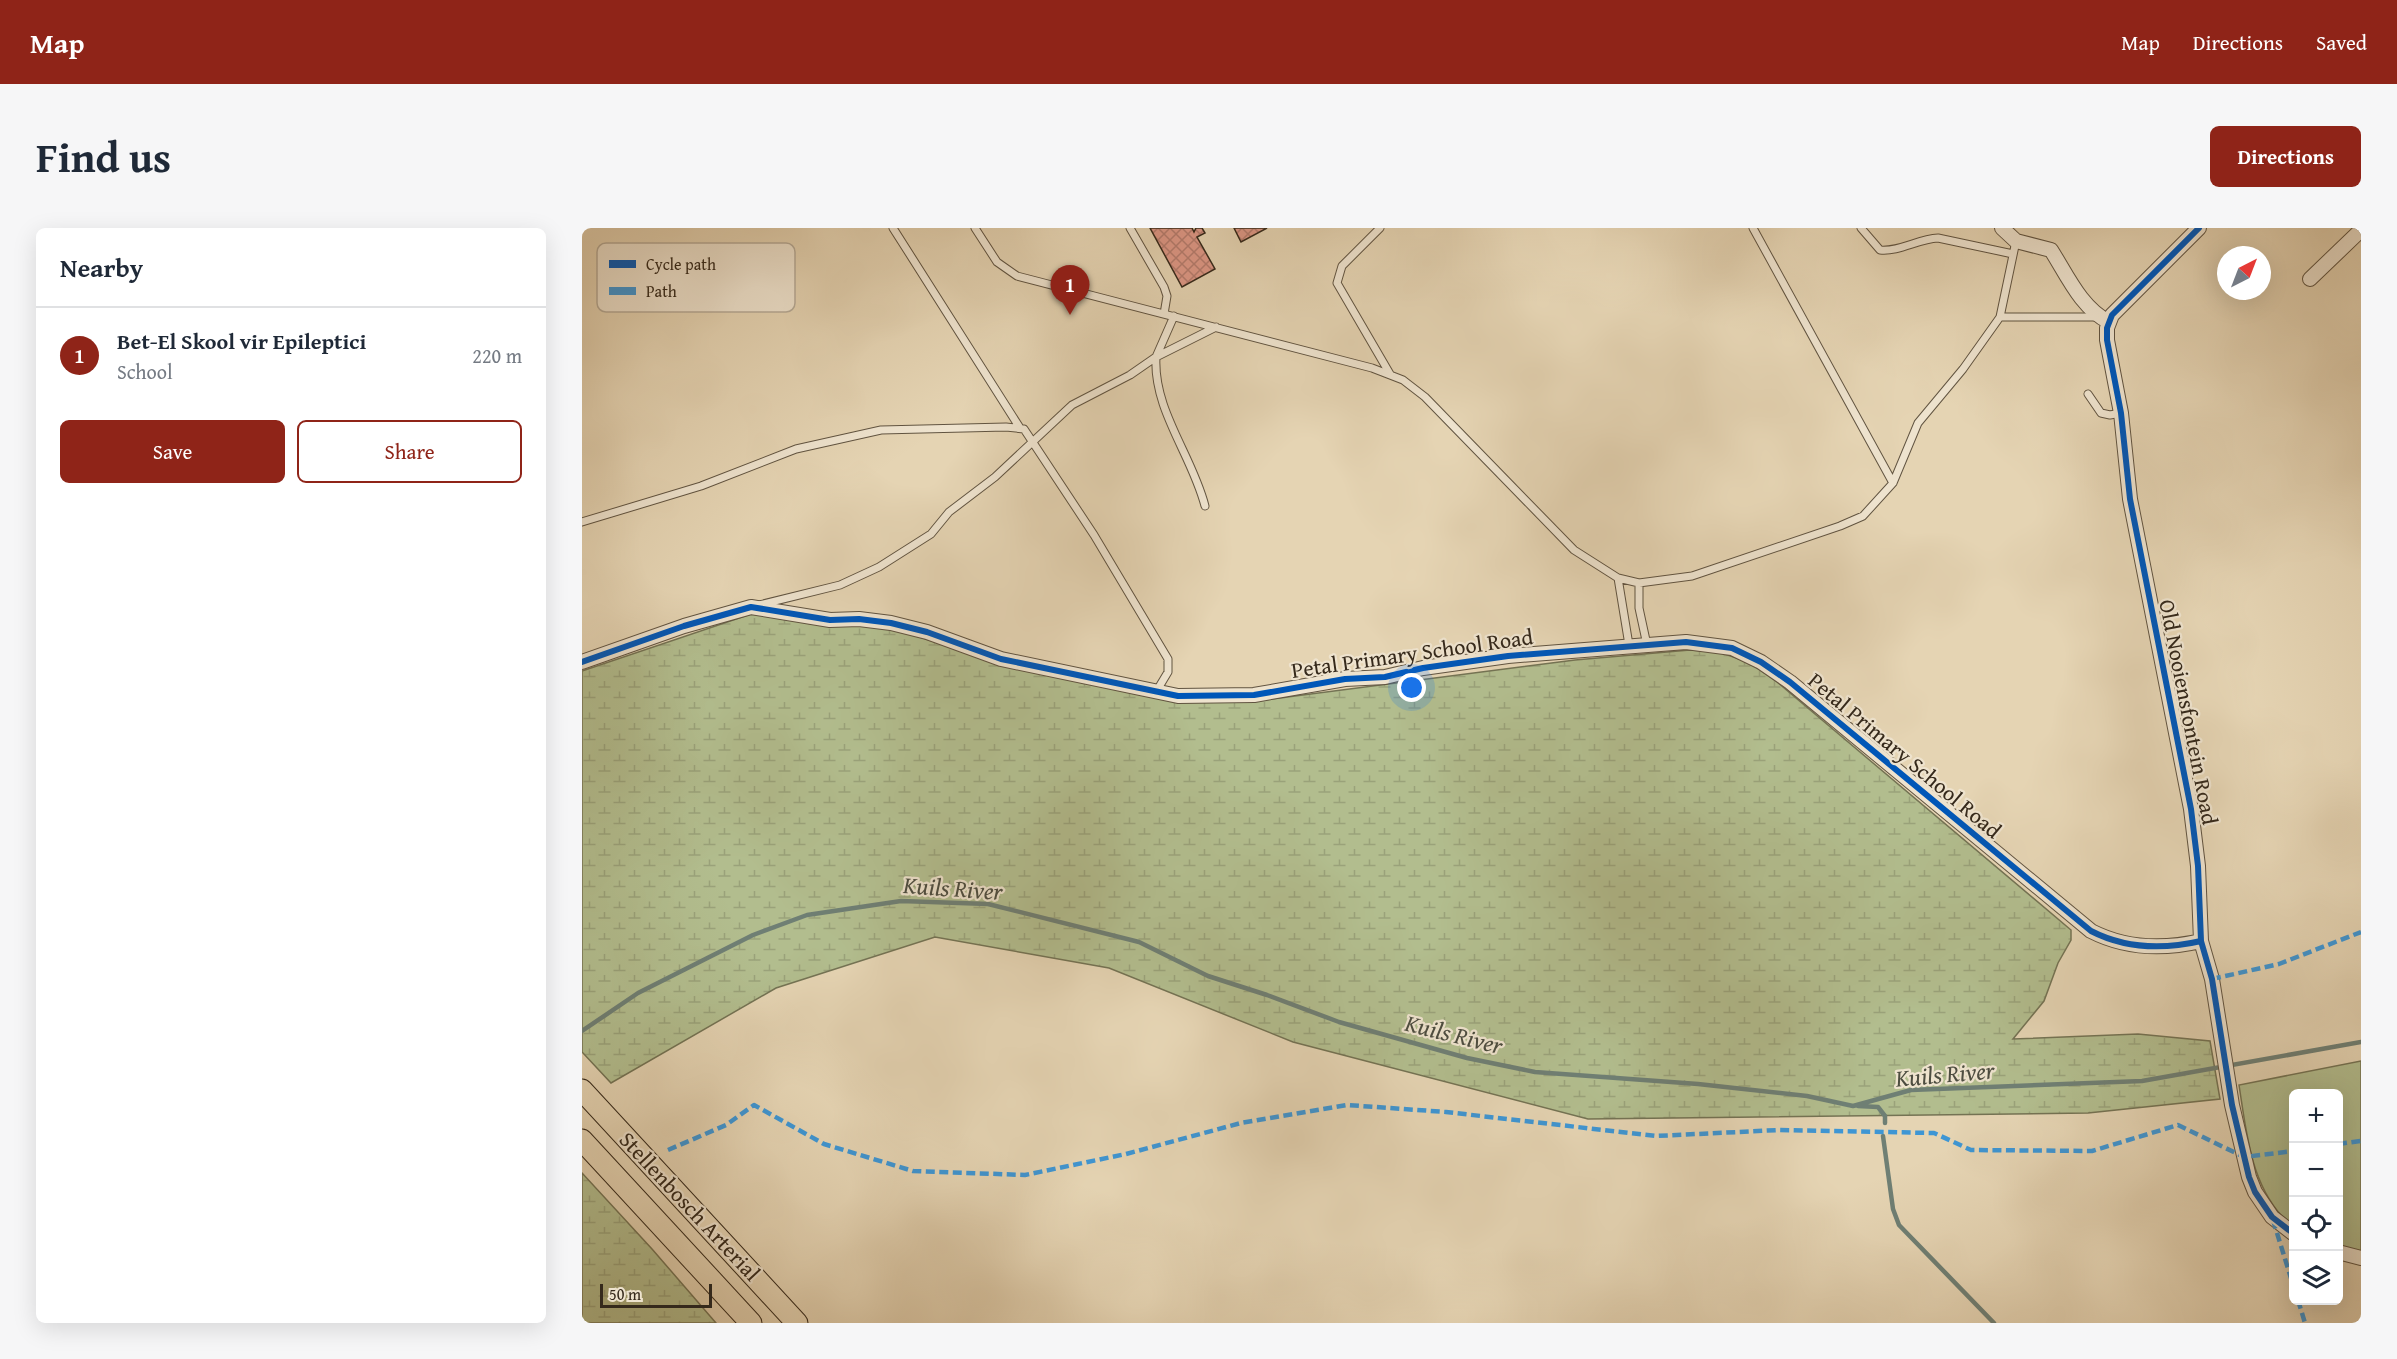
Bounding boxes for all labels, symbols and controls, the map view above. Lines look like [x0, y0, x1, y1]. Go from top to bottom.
text: Map [30, 22, 84, 63]
text: Map [2121, 27, 2160, 58]
text: Directions [2193, 27, 2283, 58]
text: Saved [2316, 27, 2367, 58]
text: Find us [36, 126, 171, 187]
button: Directions [2210, 126, 2361, 187]
legend [597, 243, 795, 312]
north arrow [2217, 246, 2271, 300]
text: Nearby [60, 248, 143, 287]
text: Cycle path [646, 252, 716, 276]
pin: 1 [1050, 266, 1090, 315]
text: Path [646, 279, 677, 303]
text: Bet-El Skool vir Epileptici [117, 325, 366, 357]
text: 1 [74, 341, 85, 370]
text: 220 m [472, 341, 522, 370]
text: School [117, 357, 173, 386]
button: Save [60, 420, 285, 483]
button: Share [297, 420, 522, 483]
street label: Old Nooiensfontein Road [2151, 597, 2227, 828]
street label: Petal Primary School Road [1289, 620, 1535, 686]
street label: Petal Primary School Road [1801, 664, 2009, 846]
your location [1397, 673, 1426, 702]
water label: Kuils River [901, 867, 1005, 909]
water label: Kuils River [1401, 1005, 1507, 1063]
water label: Kuils River [1893, 1052, 1997, 1096]
map controls [2289, 1089, 2343, 1305]
button: + [2289, 1089, 2343, 1143]
street label: Stellenbosch Arterial [612, 1124, 768, 1288]
button: − [2289, 1143, 2343, 1197]
button: locate [2289, 1197, 2343, 1251]
button: layers [2289, 1251, 2343, 1305]
scale bar [600, 1281, 712, 1308]
text: 50 m [609, 1282, 641, 1306]

